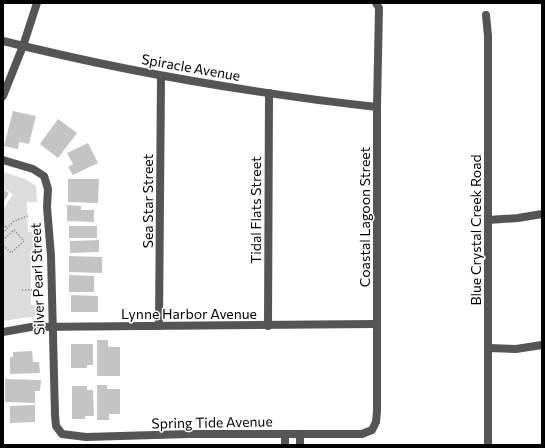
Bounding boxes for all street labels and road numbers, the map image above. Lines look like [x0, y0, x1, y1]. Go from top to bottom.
street label: Spiracle Avenue [140, 50, 242, 84]
street label: Coastal Lagoon Street [356, 146, 373, 287]
street label: Sea Star Street [139, 153, 156, 248]
street label: Blue Crystal Creek Road [467, 154, 484, 306]
street label: Tidal Flats Street [247, 156, 264, 264]
street label: Silver Pearl Street [27, 222, 47, 336]
street label: Lynne Harbor Avenue [121, 305, 257, 322]
street label: Spring Tide Avenue [151, 412, 273, 432]

